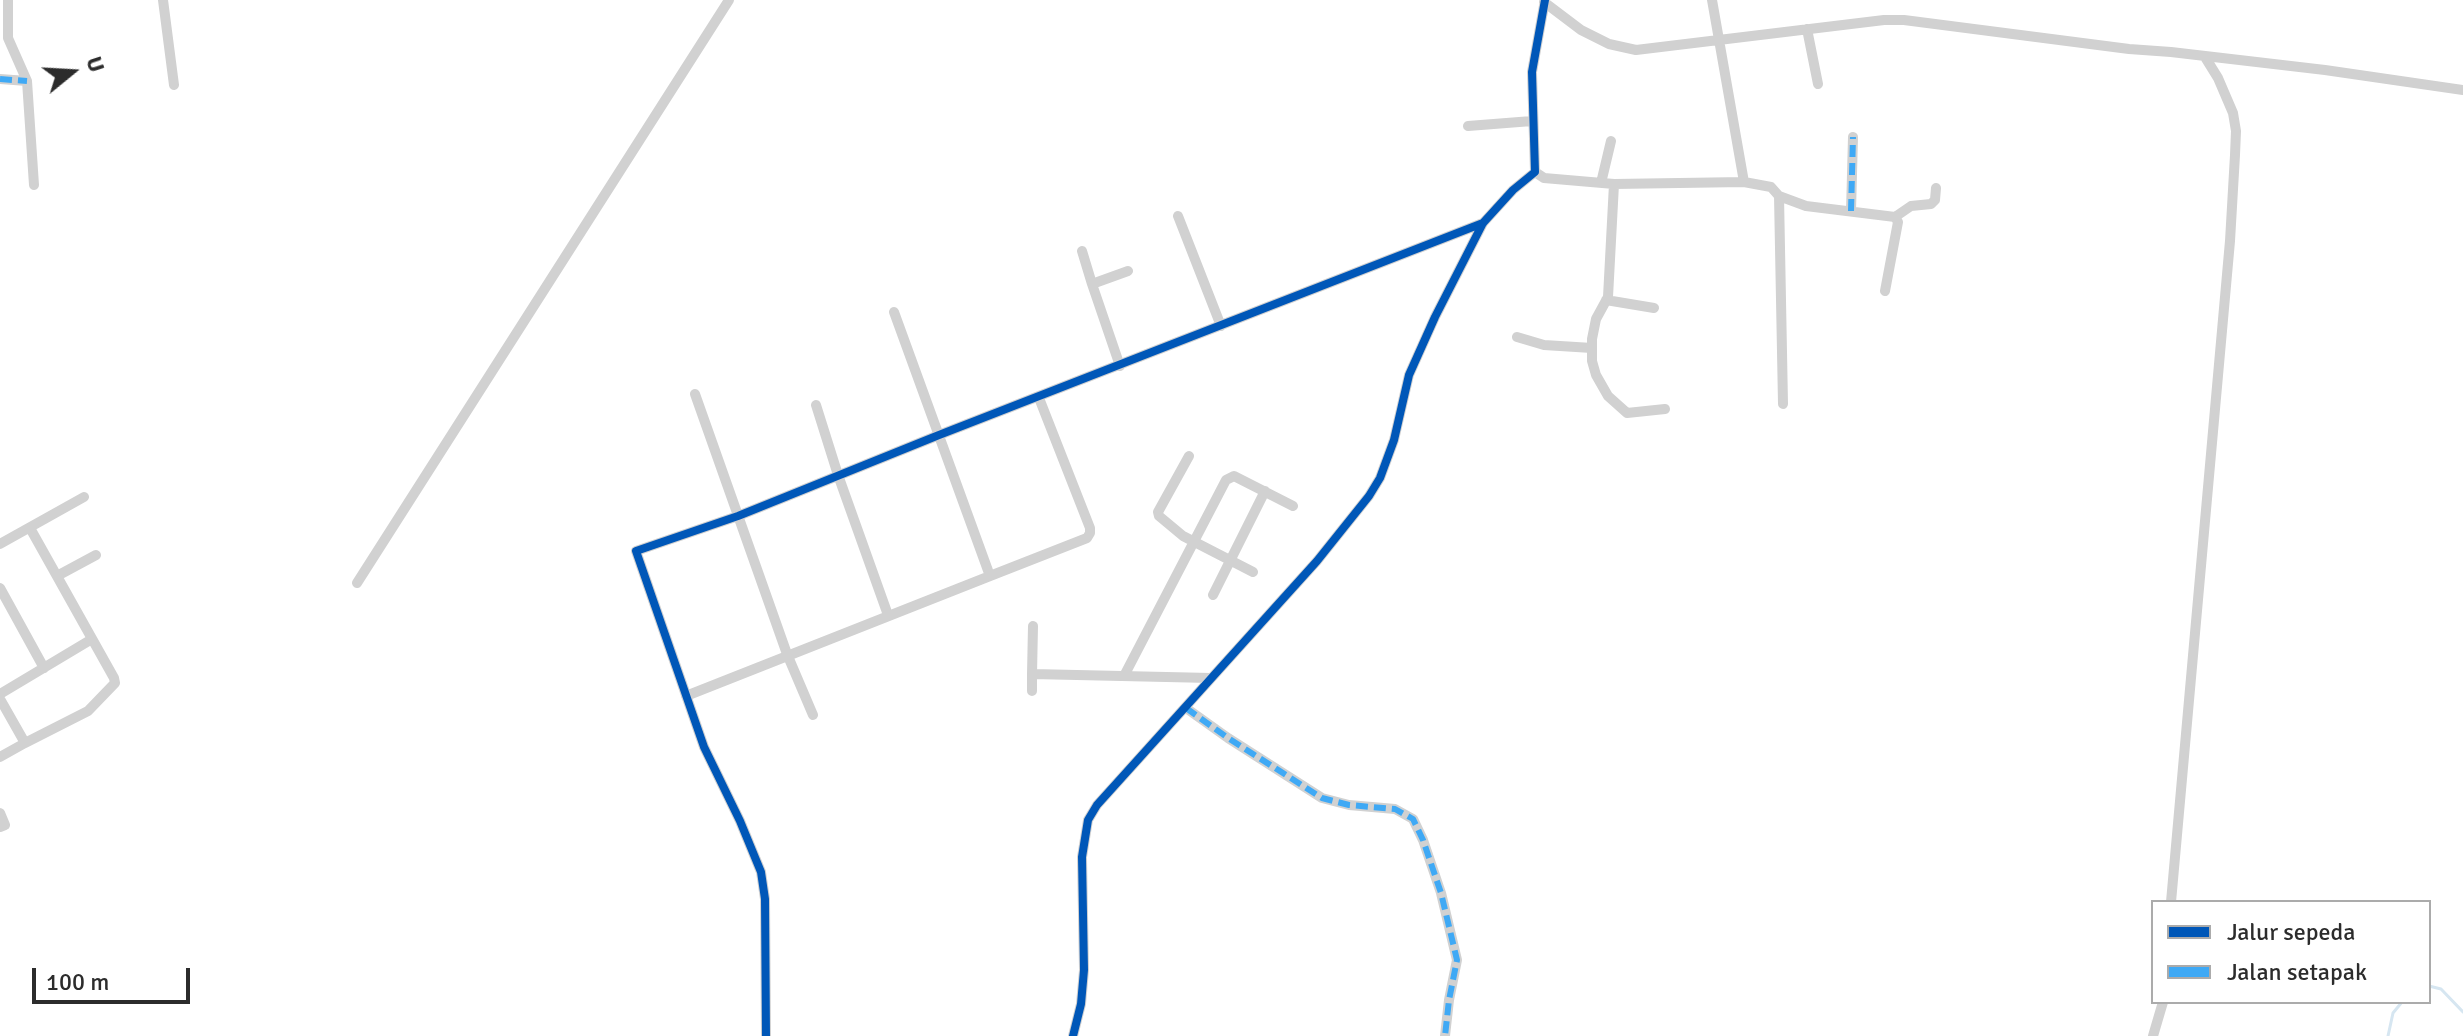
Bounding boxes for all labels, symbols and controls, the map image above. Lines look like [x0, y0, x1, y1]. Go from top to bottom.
north arrow [32, 32, 112, 112]
text: U [80, 53, 110, 76]
legend [2151, 900, 2431, 1004]
text: Jalur sepeda [2227, 917, 2355, 947]
scale bar [36, 952, 194, 1002]
text: Jalan setapak [2227, 957, 2367, 987]
text: 100 m [46, 967, 109, 997]

